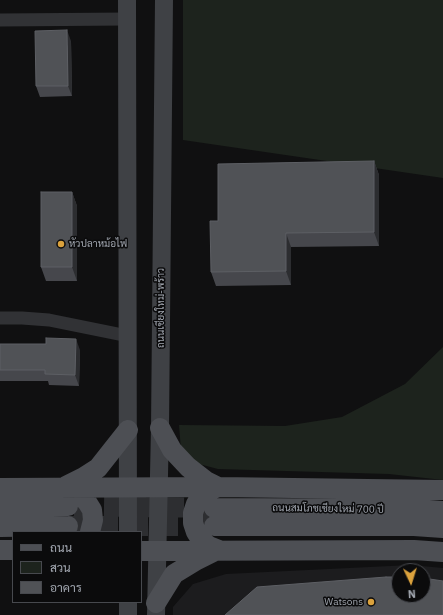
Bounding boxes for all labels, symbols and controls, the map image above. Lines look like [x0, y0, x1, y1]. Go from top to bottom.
place label: หัวปลาหม้อไฟ [69, 238, 127, 250]
marker: หัวปลาหม้อไฟ [56, 239, 66, 249]
street label: ถนนเชียงใหม่-พร้าว [155, 268, 167, 348]
street label: ถนนสมโภชเชียงใหม่ 700 ปี [272, 502, 384, 516]
legend [12, 531, 142, 603]
text: ถนน [50, 540, 72, 555]
text: สวน [50, 560, 71, 575]
north arrow [391, 563, 431, 603]
text: อาคาร [50, 580, 82, 595]
text: N [407, 587, 416, 601]
place label: Watsons [324, 596, 363, 608]
marker: Watsons [366, 597, 376, 607]

